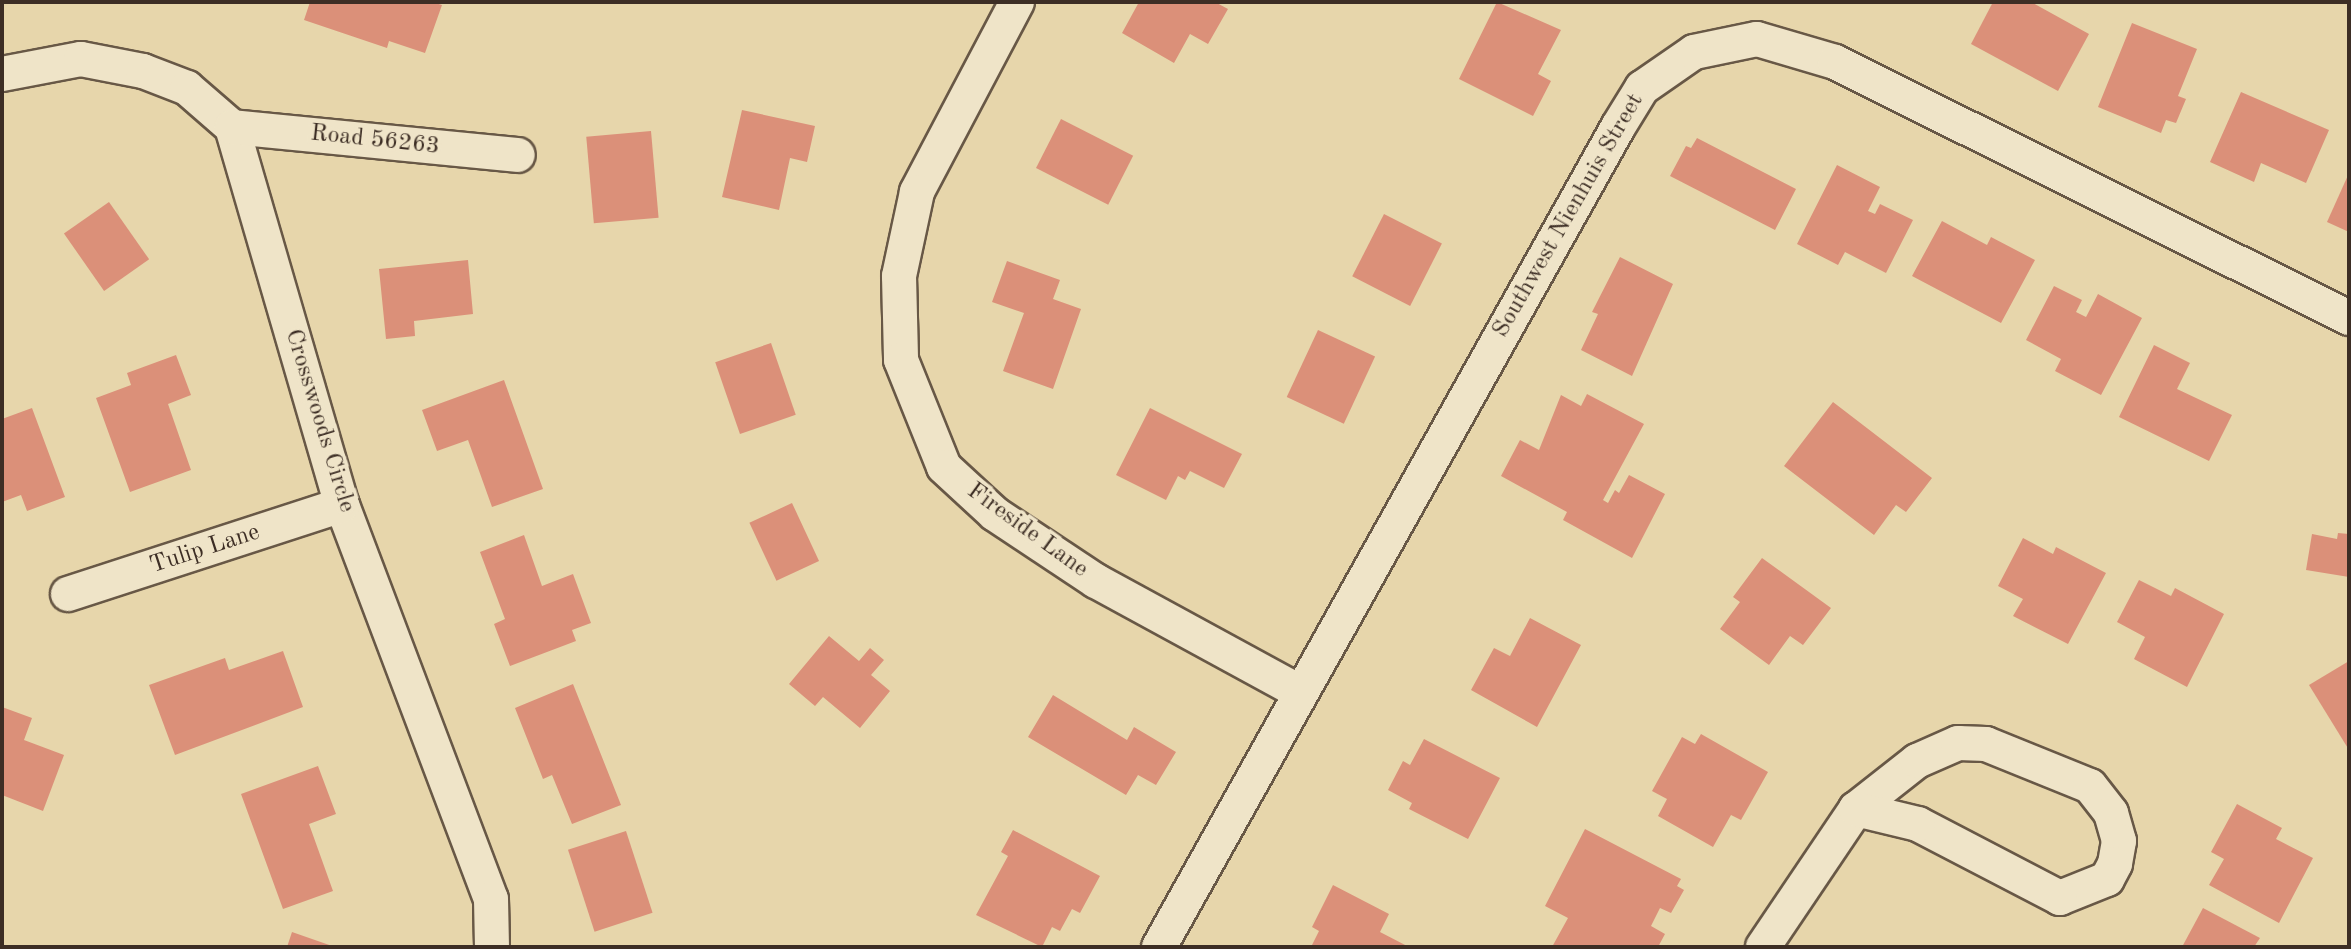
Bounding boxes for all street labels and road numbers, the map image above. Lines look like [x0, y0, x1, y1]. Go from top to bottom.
street label: Southwest Nienhuis Street [1487, 89, 1651, 343]
street label: Road 56263 [309, 120, 441, 162]
street label: Crosswoods Circle [277, 326, 361, 516]
street label: Fireside Lane [961, 477, 1093, 585]
street label: Tulip Lane [146, 519, 264, 581]

